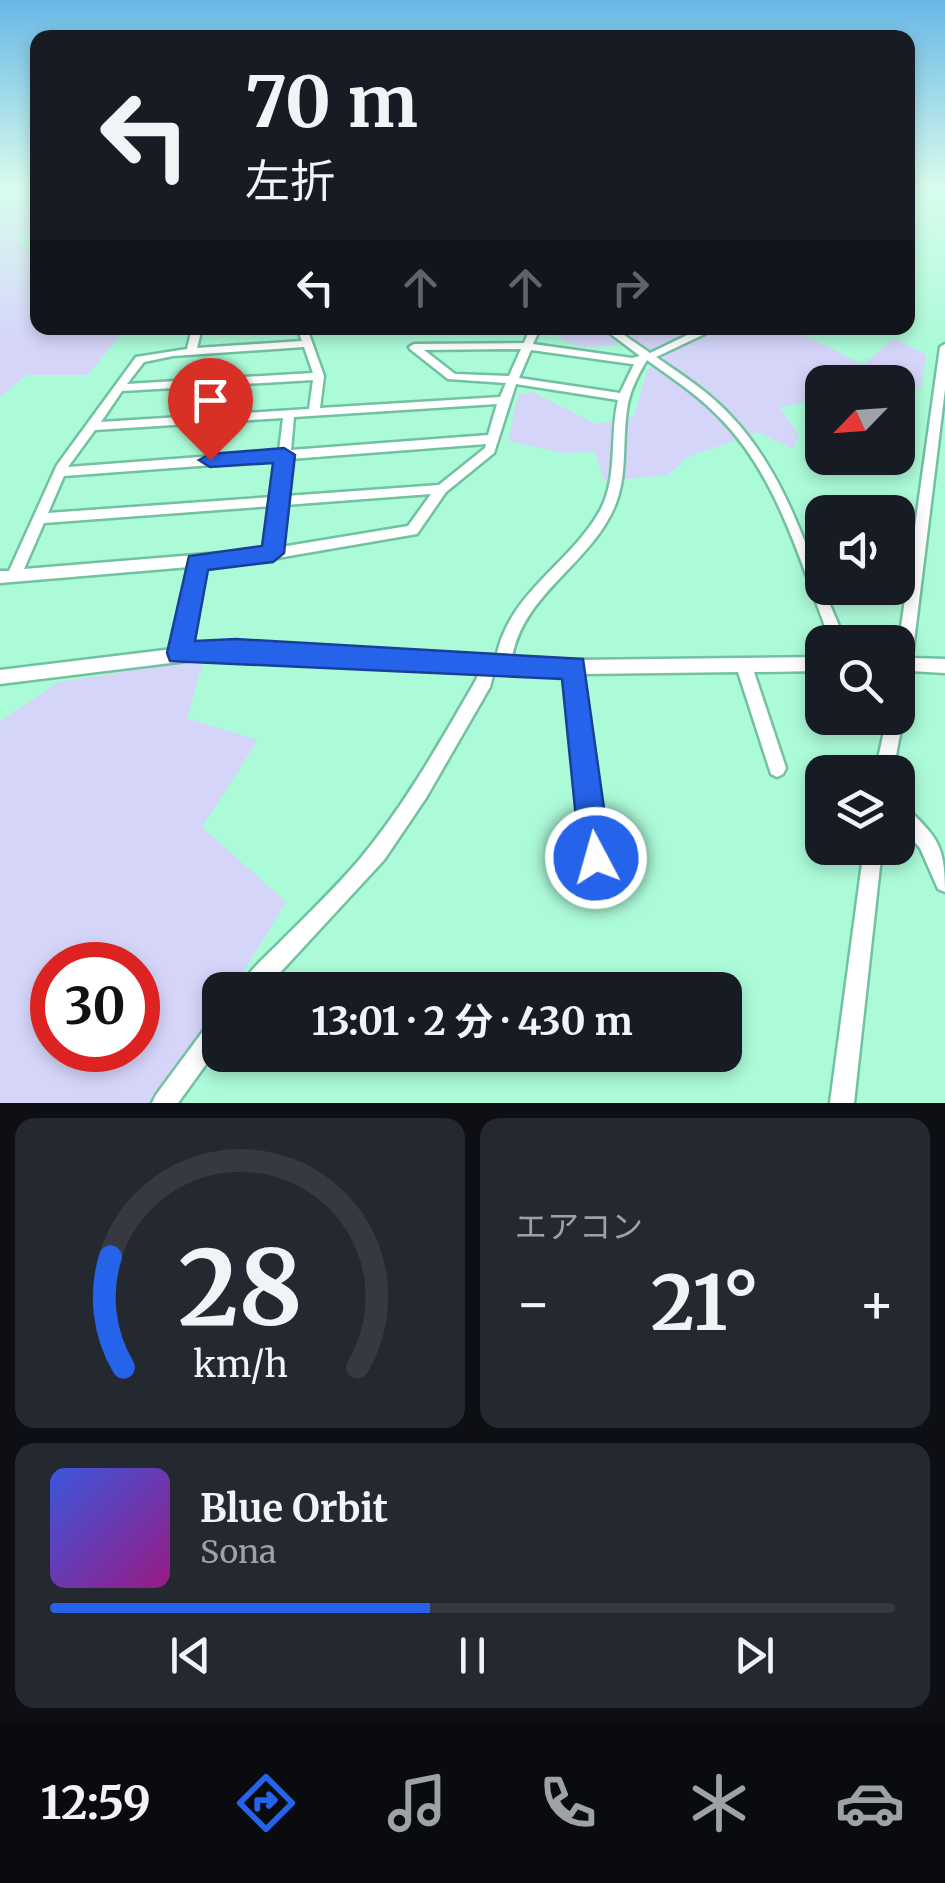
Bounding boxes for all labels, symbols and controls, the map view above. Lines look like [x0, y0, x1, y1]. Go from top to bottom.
text: 70 m [245, 58, 418, 146]
icon: left [80, 70, 210, 200]
text: 左折 [245, 153, 335, 209]
icon: left [288, 260, 343, 315]
icon: ahead [393, 260, 448, 315]
icon: ahead [498, 260, 553, 315]
icon: right [603, 260, 658, 315]
pin [168, 358, 253, 461]
north arrow [805, 365, 915, 475]
map controls [805, 365, 915, 865]
icon: arrive [183, 373, 238, 428]
button: sound [805, 495, 915, 605]
button: search [805, 625, 915, 735]
button: layers [805, 755, 915, 865]
position arrow [544, 806, 648, 910]
speed limit sign: 30 [30, 942, 160, 1072]
text: 13:01 · 2 分 · 430 m [311, 998, 633, 1045]
text: エアコン [515, 1207, 643, 1247]
text: 28 [178, 1223, 302, 1353]
text: 21° [651, 1256, 759, 1350]
text: − [515, 1269, 552, 1338]
text: + [858, 1269, 895, 1338]
text: km/h [193, 1342, 287, 1387]
text: Blue Orbit [200, 1485, 388, 1532]
text: Sona [200, 1532, 276, 1572]
icon: previous [163, 1628, 218, 1683]
icon: pause [445, 1628, 500, 1683]
icon: next [727, 1628, 782, 1683]
icon: directions [231, 1768, 301, 1838]
icon: music [382, 1768, 452, 1838]
icon: phone [533, 1768, 603, 1838]
icon: climate [684, 1768, 754, 1838]
icon: car [835, 1768, 905, 1838]
text: 12:59 [40, 1775, 151, 1831]

